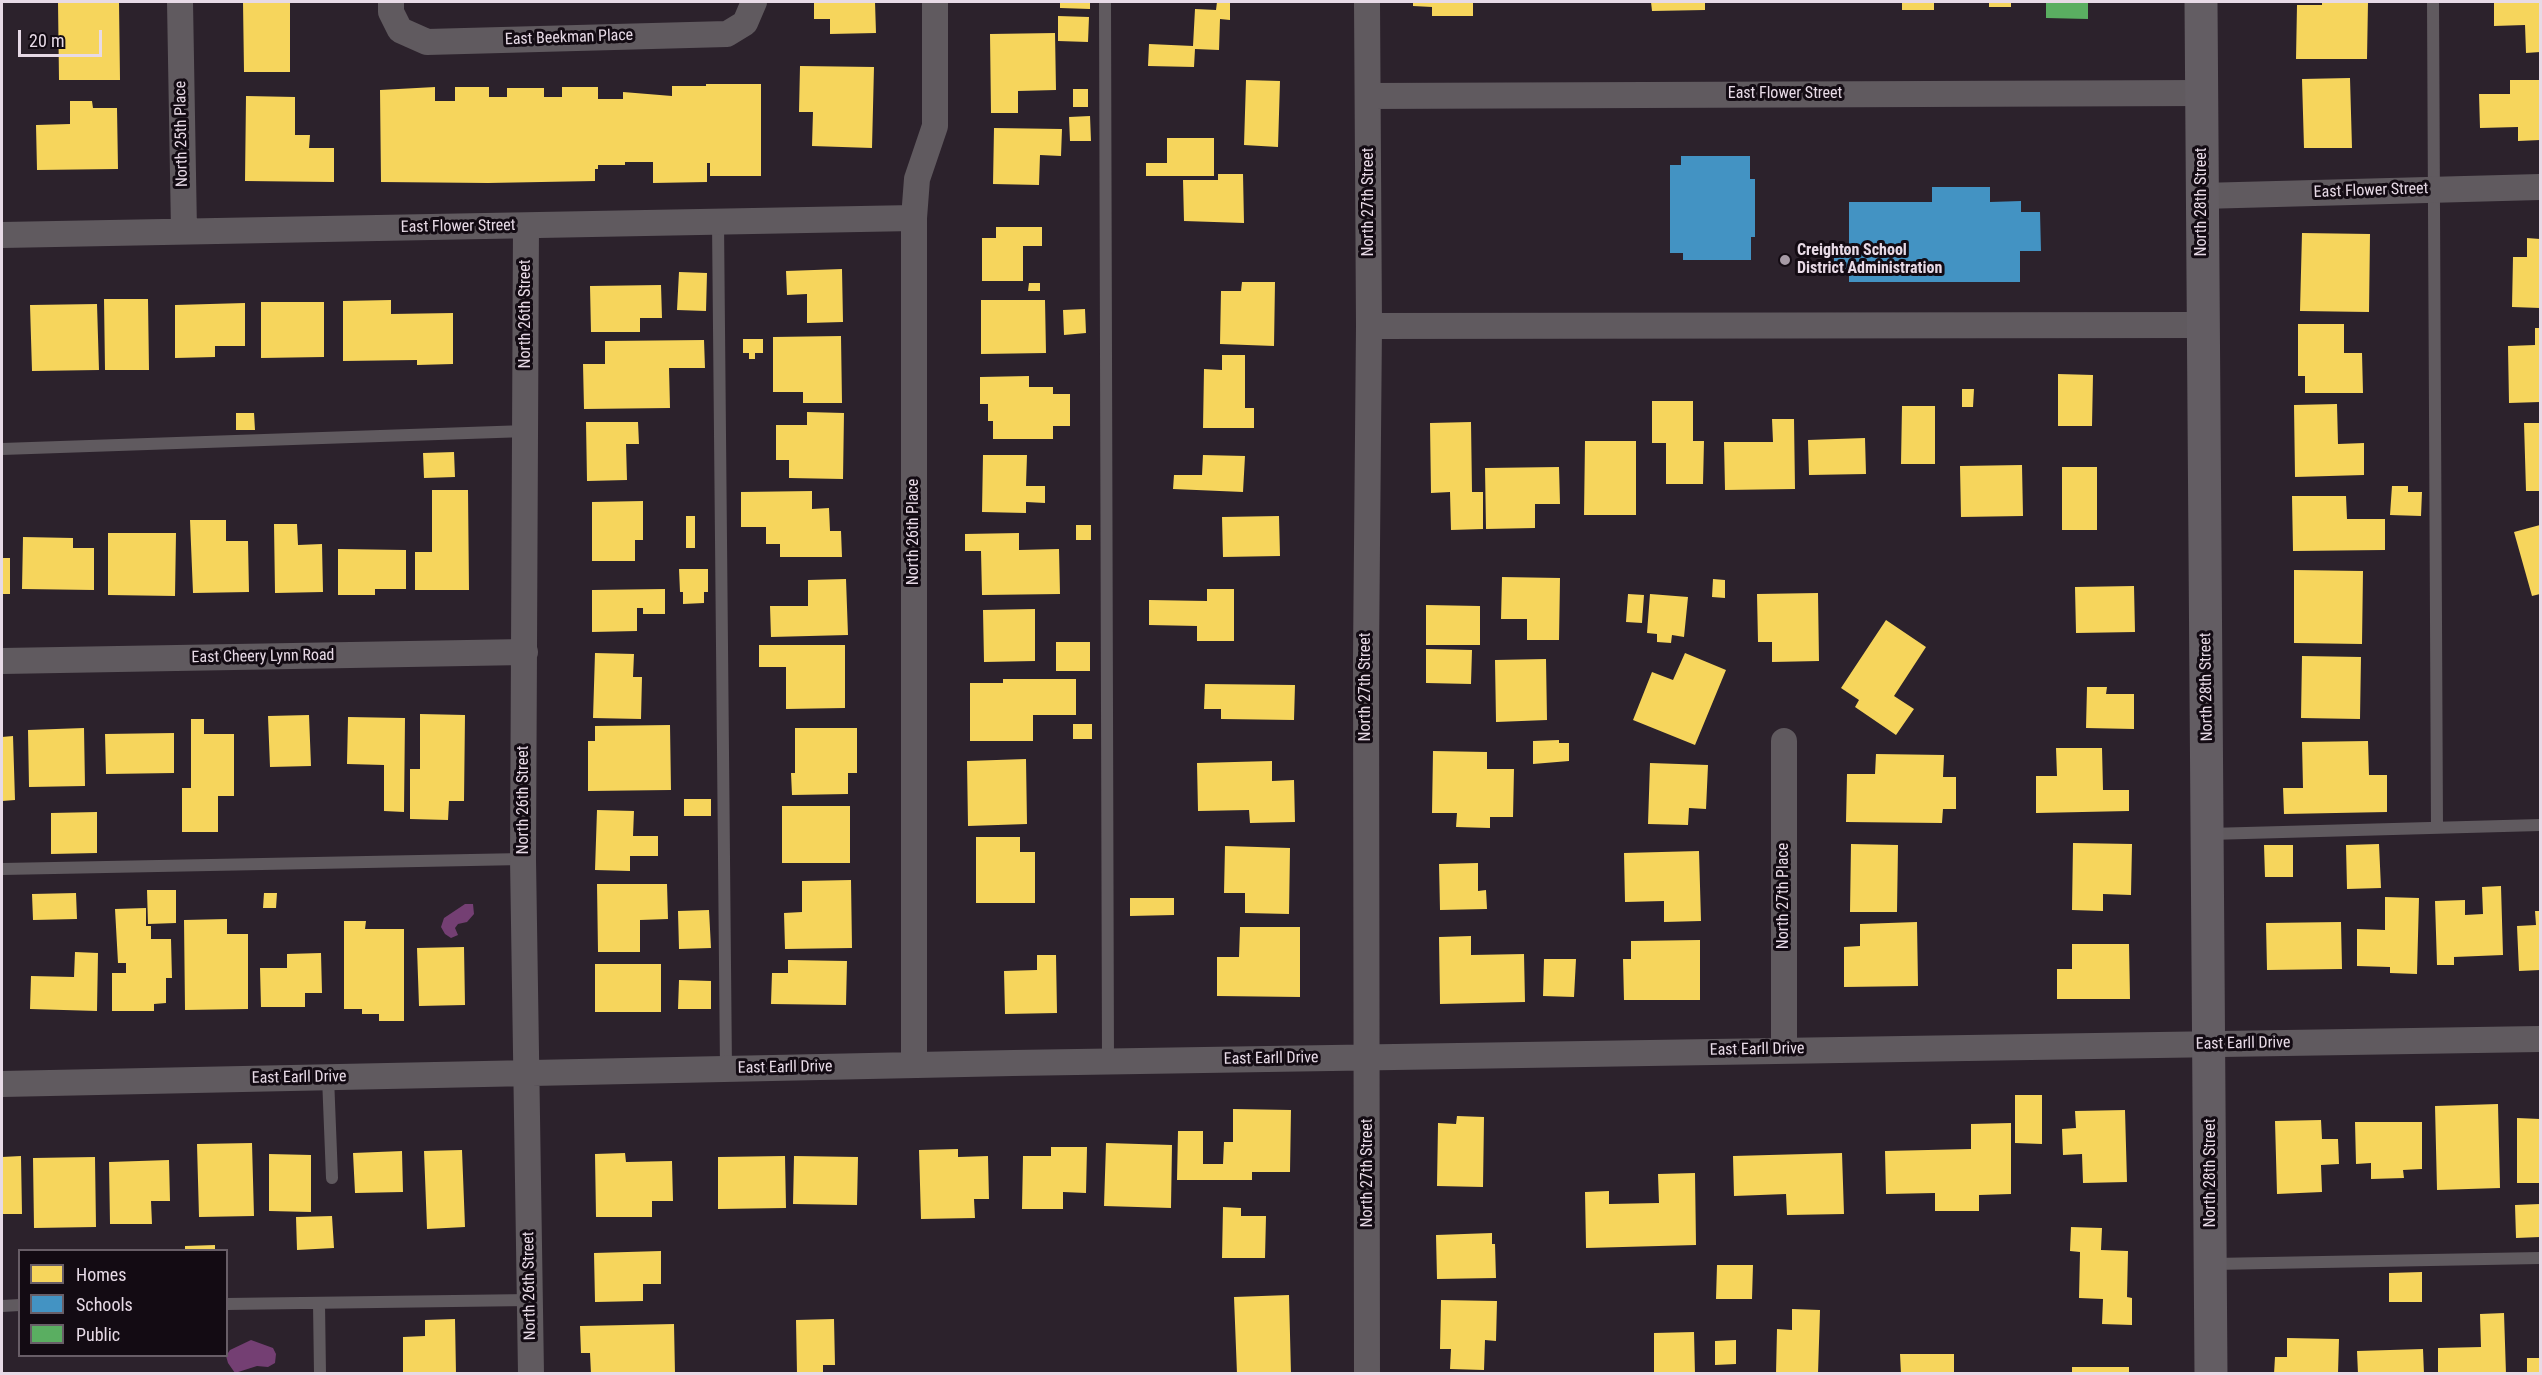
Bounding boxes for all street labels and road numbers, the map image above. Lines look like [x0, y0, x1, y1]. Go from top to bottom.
street label: East Beekman Place [504, 26, 634, 50]
street label: North 25th Place [171, 81, 193, 187]
street label: East Flower Street [1728, 84, 1842, 104]
street label: North 27th Street [1359, 148, 1379, 256]
street label: North 28th Street [2192, 148, 2212, 256]
street label: East Flower Street [2313, 179, 2429, 203]
street label: East Flower Street [401, 216, 515, 238]
street label: North 26th Street [516, 260, 536, 368]
street label: North 26th Place [904, 479, 924, 585]
street label: North 28th Street [2196, 632, 2218, 742]
street label: North 27th Street [1356, 633, 1376, 741]
street label: East Cheery Lynn Road [191, 646, 335, 668]
street label: North 26th Street [514, 746, 534, 854]
street label: North 27th Place [1774, 843, 1794, 949]
street label: East Earll Drive [2195, 1034, 2291, 1054]
street label: East Earll Drive [1709, 1040, 1805, 1060]
street label: East Earll Drive [1223, 1049, 1319, 1069]
street label: East Earll Drive [737, 1058, 833, 1078]
street label: East Earll Drive [251, 1068, 347, 1088]
street label: North 27th Street [1358, 1119, 1378, 1227]
street label: North 28th Street [2201, 1119, 2221, 1227]
street label: North 26th Street [519, 1231, 541, 1341]

